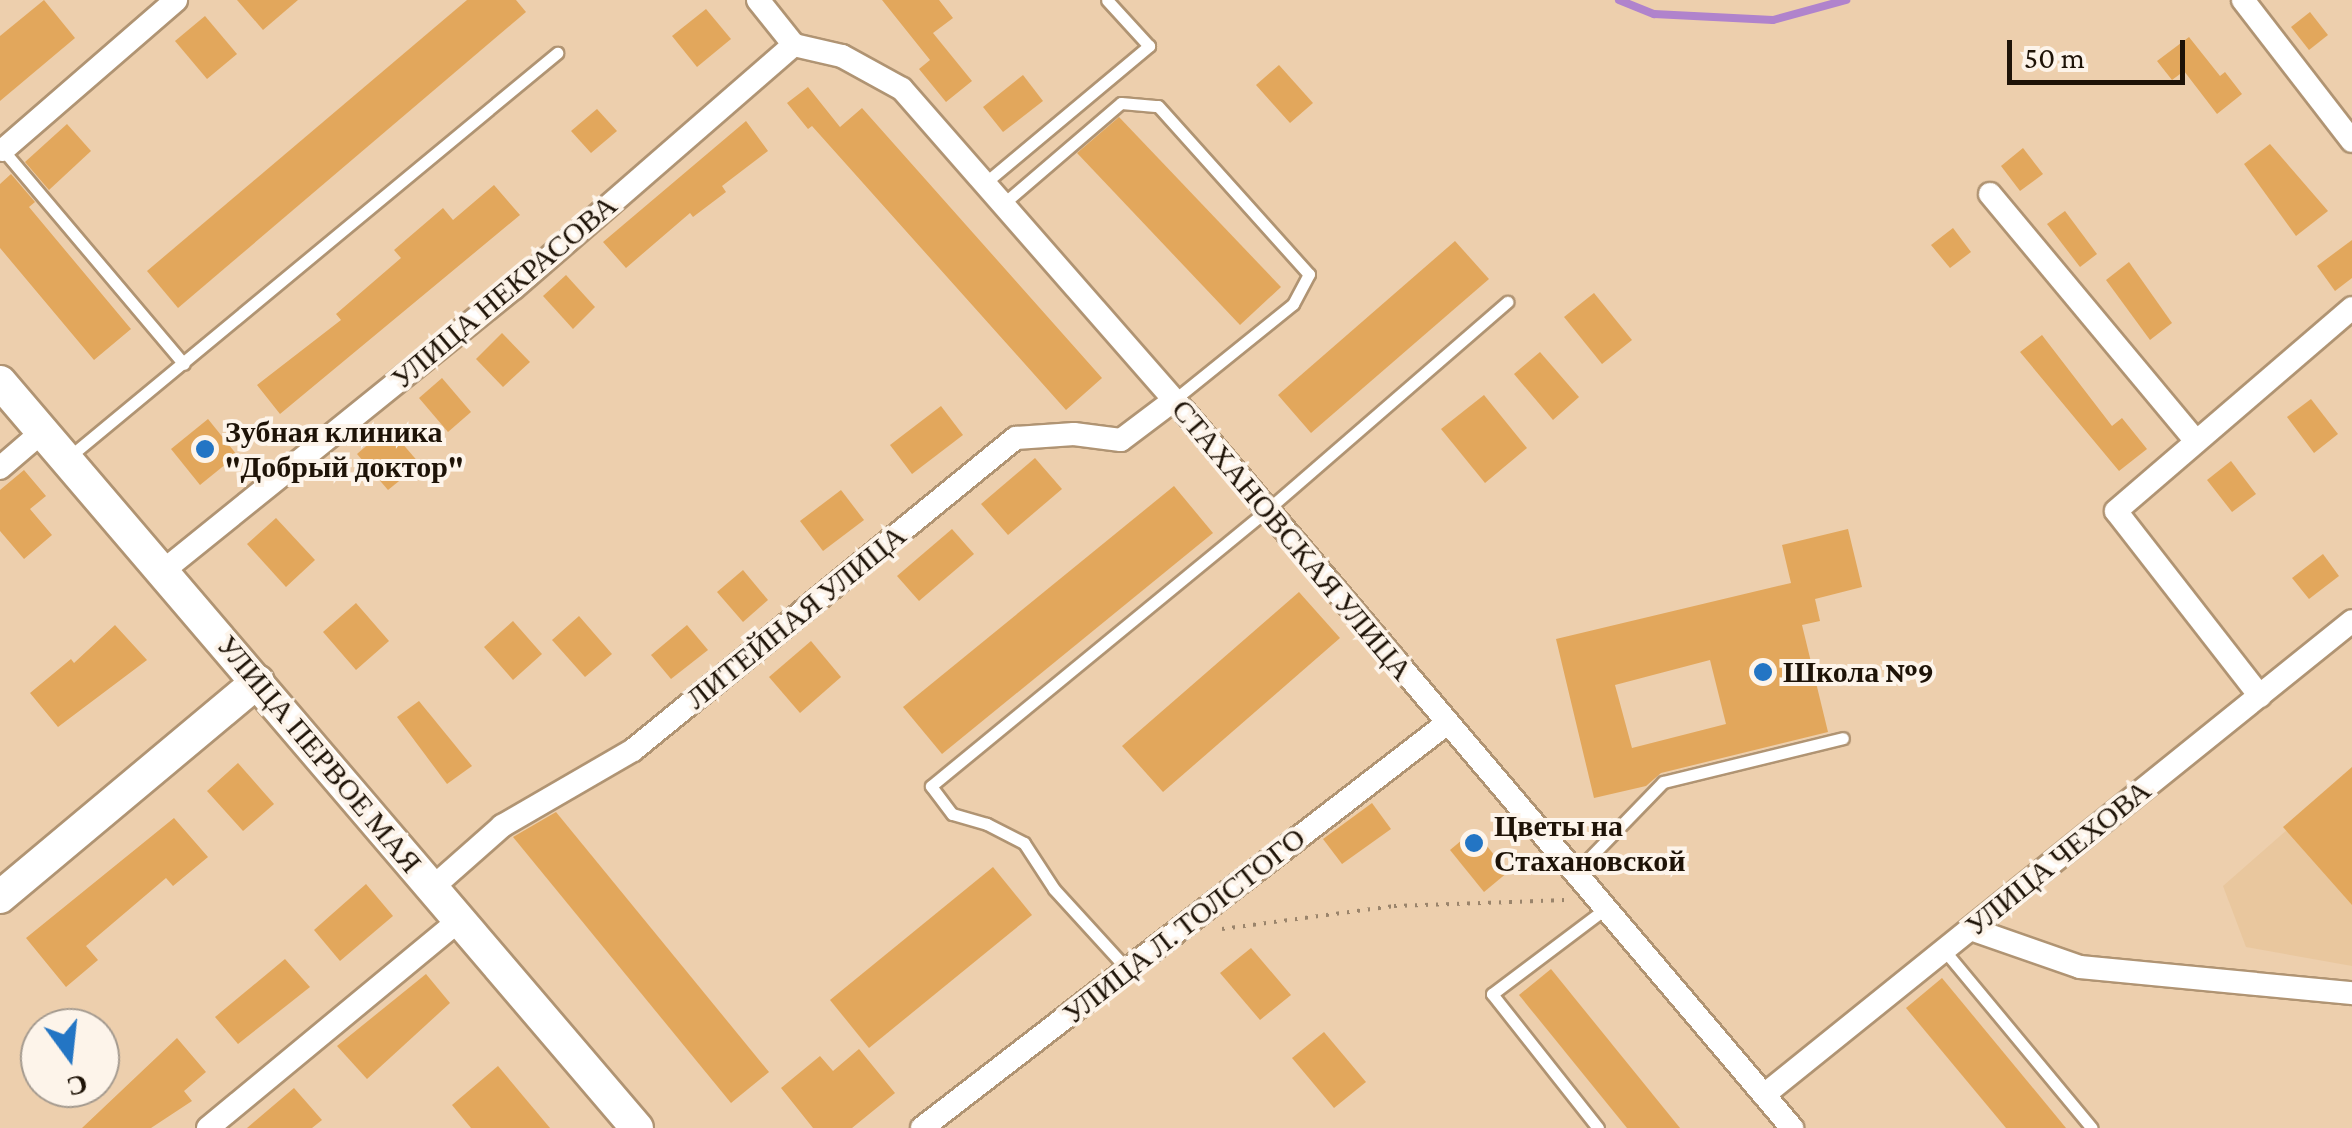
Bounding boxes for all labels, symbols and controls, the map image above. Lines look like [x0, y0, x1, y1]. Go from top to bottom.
scale bar [2012, 20, 2190, 82]
text: 50 m [2024, 41, 2085, 74]
street label: УЛИЦА НЕКРАСОВА [384, 187, 624, 397]
street label: СТАХАНОВСКАЯ УЛИЦА [1164, 392, 1420, 688]
place label: Зубная клиника "Добрый доктор" [225, 414, 463, 484]
marker: Зубная клиника "Добрый доктор" [194, 438, 216, 460]
street label: ЛИТЕЙНАЯ УЛИЦА [679, 517, 913, 717]
street label: УЛИЦА ПЕРВОЕ МАЯ [209, 628, 429, 880]
place label: Школа №9 [1783, 654, 1934, 690]
marker: Школа №9 [1752, 661, 1774, 683]
street label: УЛИЦА ЧЕХОВА [1958, 772, 2158, 944]
place label: Цветы на Стахановской [1494, 808, 1686, 878]
street label: УЛИЦА Л. ТОЛСТОГО [1056, 820, 1312, 1032]
marker: Цветы на Стахановской [1463, 832, 1485, 854]
north arrow [20, 1008, 120, 1108]
text: С [64, 1068, 91, 1103]

